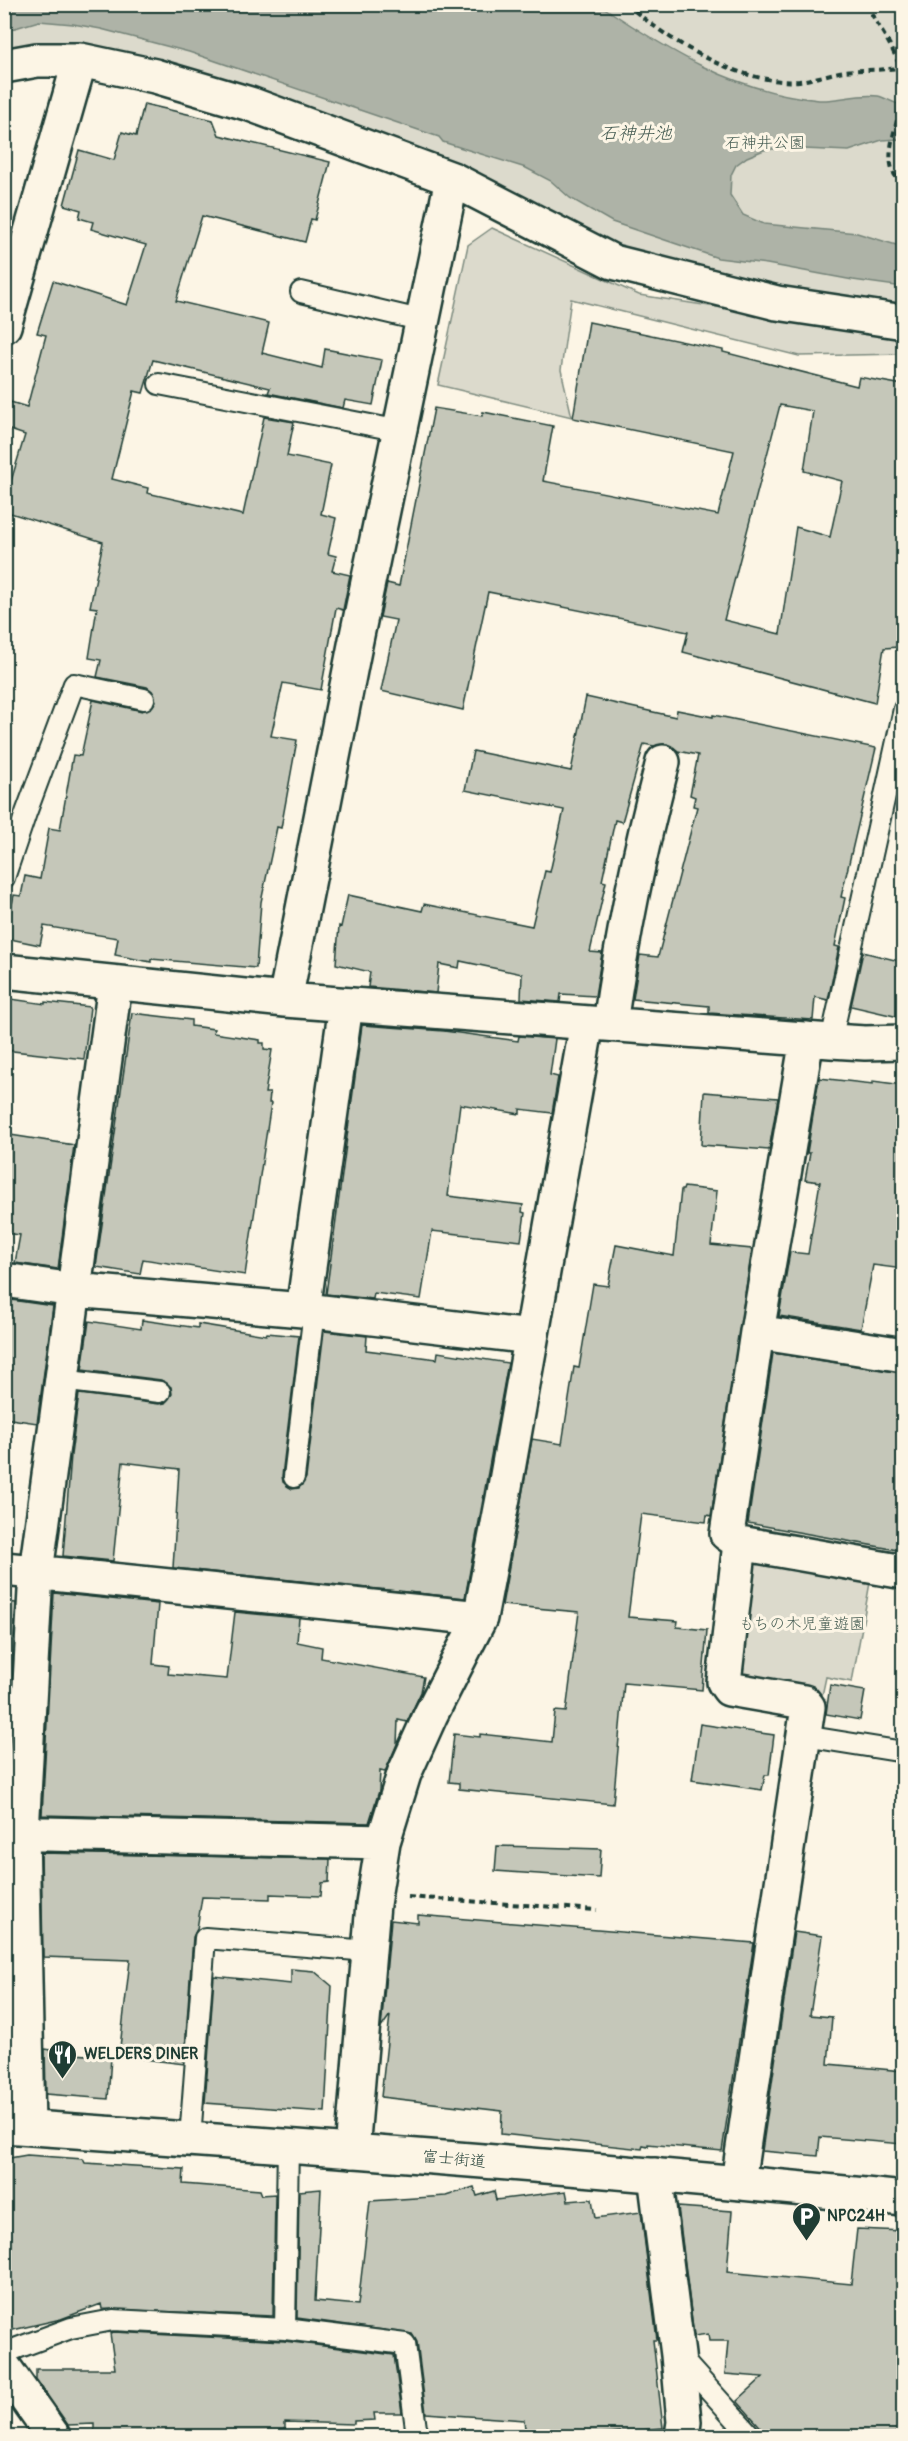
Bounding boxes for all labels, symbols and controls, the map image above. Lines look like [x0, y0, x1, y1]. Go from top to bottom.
water label: 石神井池 [600, 122, 673, 145]
park label: 石神井公園 [725, 133, 805, 153]
park label: もちの木児童遊園 [739, 1614, 865, 1634]
restaurant icon: WELDERS DINER [47, 2038, 79, 2080]
place label: WELDERS DINER [84, 2044, 199, 2064]
street label: 富士街道 [421, 2146, 487, 2172]
parking icon: NPC24H [790, 2200, 822, 2242]
place label: NPC24H [827, 2206, 885, 2226]

